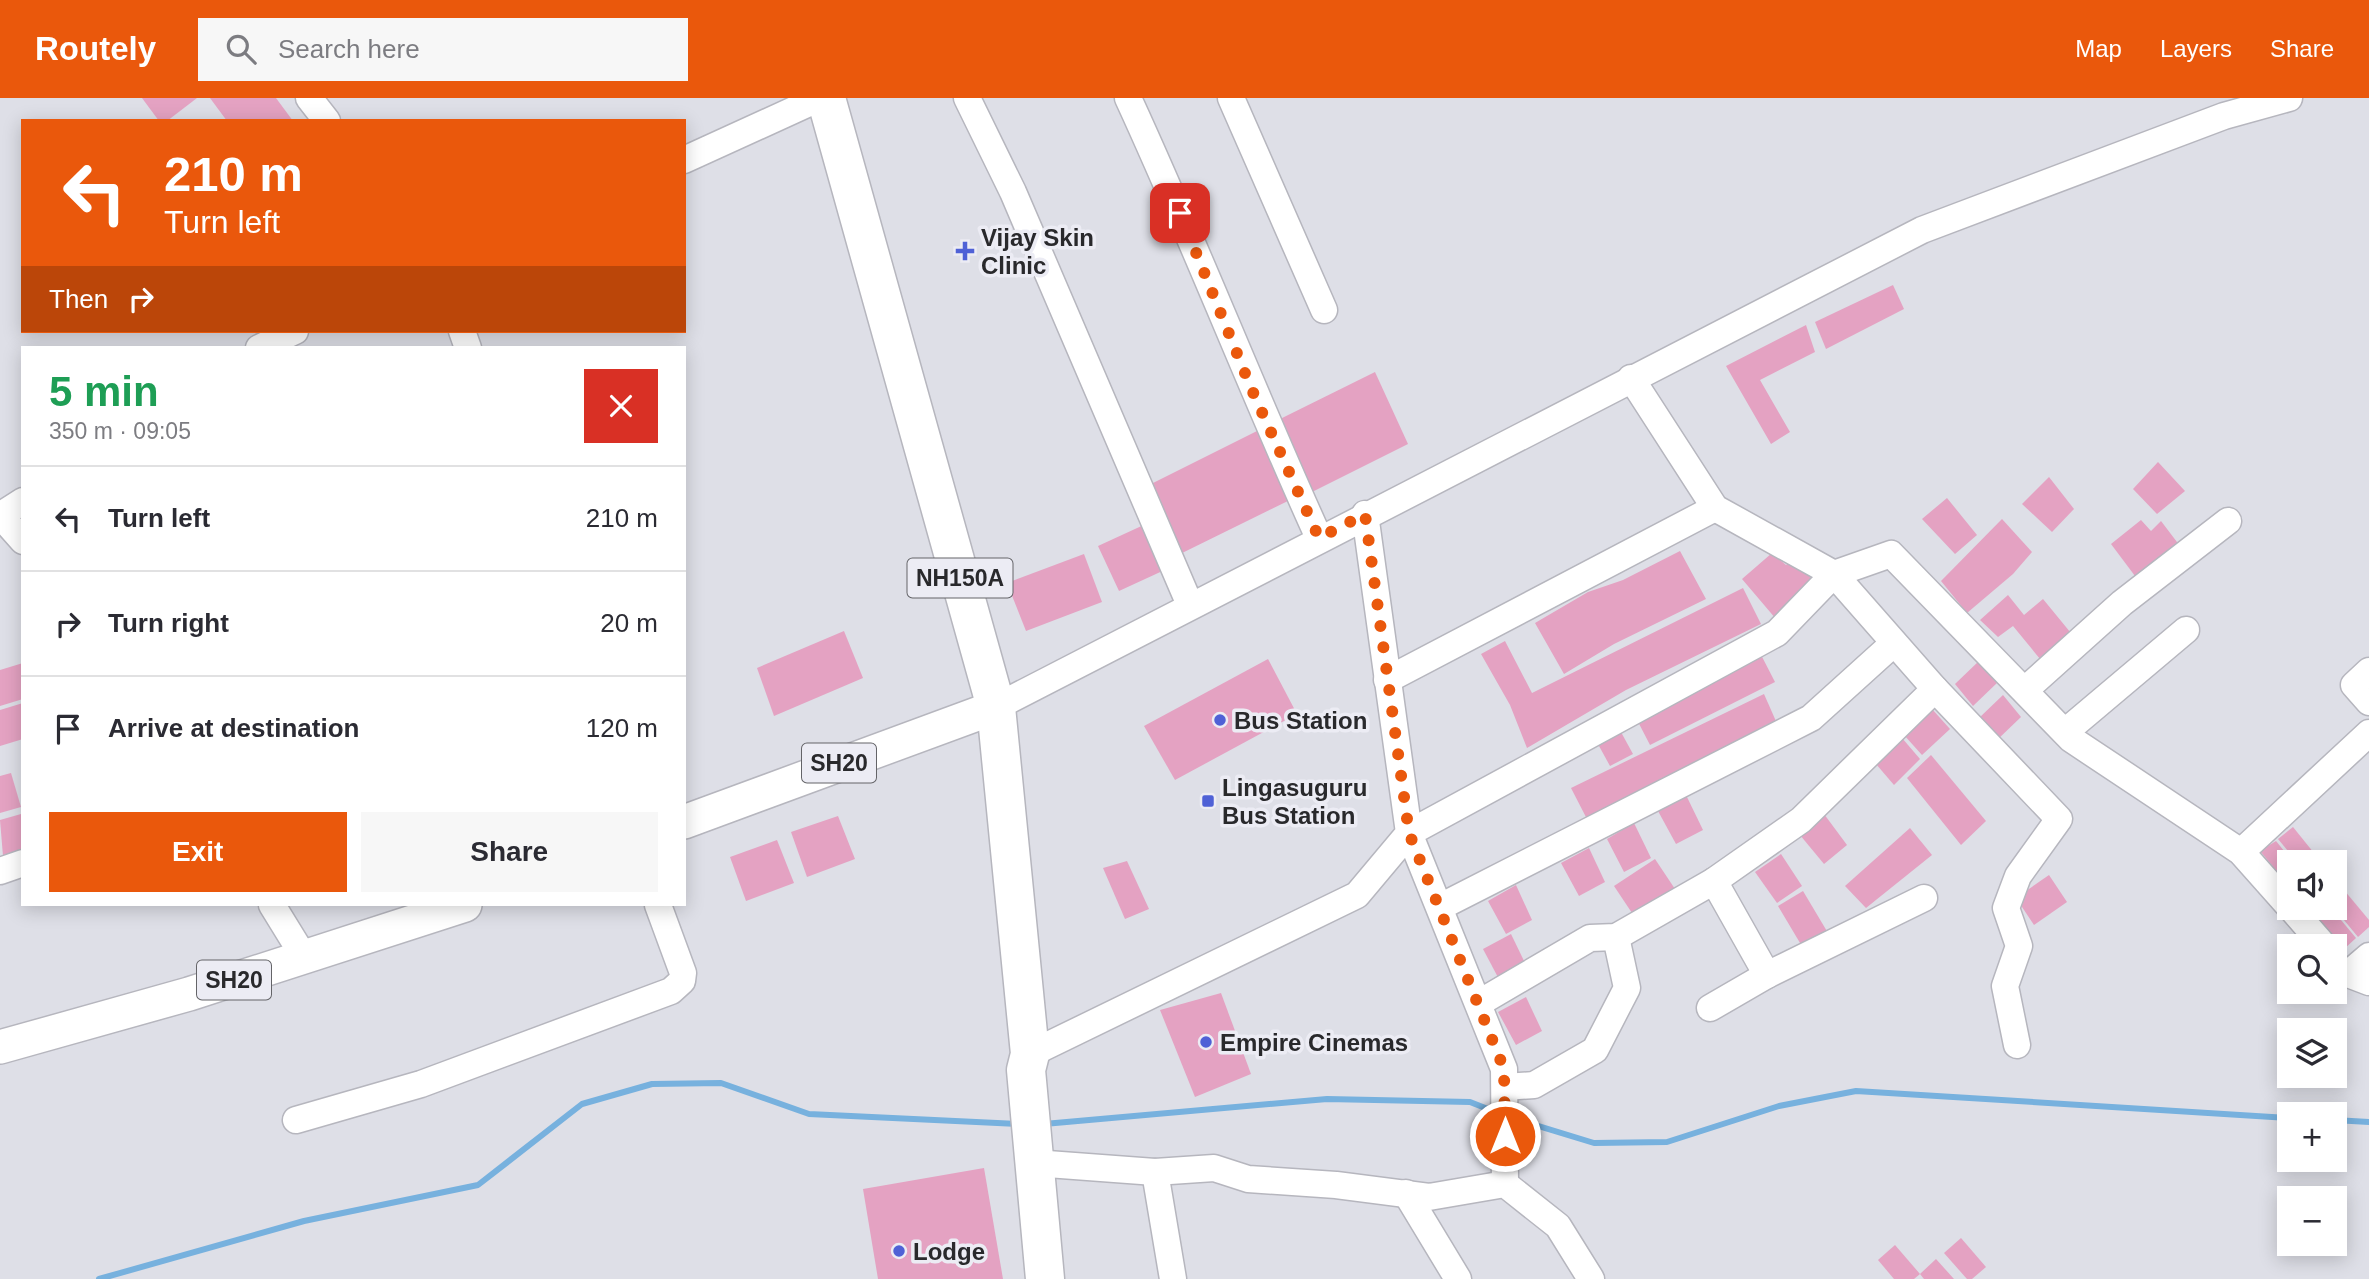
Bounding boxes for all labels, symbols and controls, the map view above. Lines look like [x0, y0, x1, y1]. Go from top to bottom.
search box [198, 18, 688, 81]
text: Routely [35, 30, 156, 67]
icon: search [222, 30, 260, 68]
text: Search here [278, 34, 420, 64]
text: Map [2075, 35, 2122, 62]
text: Layers [2160, 35, 2232, 62]
text: Share [2270, 35, 2334, 62]
icon: left [49, 147, 140, 238]
text: 210 m [164, 147, 303, 201]
pin [1150, 183, 1210, 243]
icon: arrive [1161, 194, 1199, 232]
text: Turn left [164, 204, 280, 240]
place label: Vijay Skin Clinic [981, 224, 1094, 279]
marker: Vijay Skin Clinic [955, 241, 975, 261]
icon: right [122, 280, 160, 318]
text: Then [49, 284, 108, 314]
text: 5 min [49, 368, 159, 415]
button: close [584, 369, 658, 443]
text: 350 m · 09:05 [49, 418, 191, 444]
icon: left [49, 500, 87, 538]
text: Turn left [108, 503, 210, 533]
text: 210 m [586, 503, 658, 533]
road number: NH150A [908, 558, 1012, 598]
icon: right [49, 605, 87, 643]
text: Turn right [108, 608, 229, 638]
text: 20 m [600, 608, 658, 638]
place label: Bus Station [1234, 707, 1367, 734]
icon: arrive [49, 710, 87, 748]
marker: Bus Station [1212, 712, 1228, 728]
text: Arrive at destination [108, 713, 359, 743]
text: 120 m [586, 713, 658, 743]
road number: SH20 [802, 744, 876, 782]
place label: Lingasuguru Bus Station [1222, 774, 1367, 829]
marker: Lingasuguru Bus Station [1200, 793, 1216, 809]
button: Exit [49, 812, 347, 892]
button: Share [361, 812, 658, 892]
map controls [2277, 850, 2347, 1256]
button: sound [2277, 850, 2347, 920]
button: search [2277, 934, 2347, 1004]
road number: SH20 [197, 960, 271, 1000]
button: layers [2277, 1018, 2347, 1088]
place label: Empire Cinemas [1220, 1029, 1408, 1056]
marker: Empire Cinemas [1198, 1034, 1214, 1050]
position arrow [1468, 1099, 1542, 1173]
button: + [2277, 1102, 2347, 1172]
button: − [2277, 1186, 2347, 1256]
place label: Lodge [913, 1238, 985, 1265]
marker: Lodge [891, 1243, 907, 1259]

